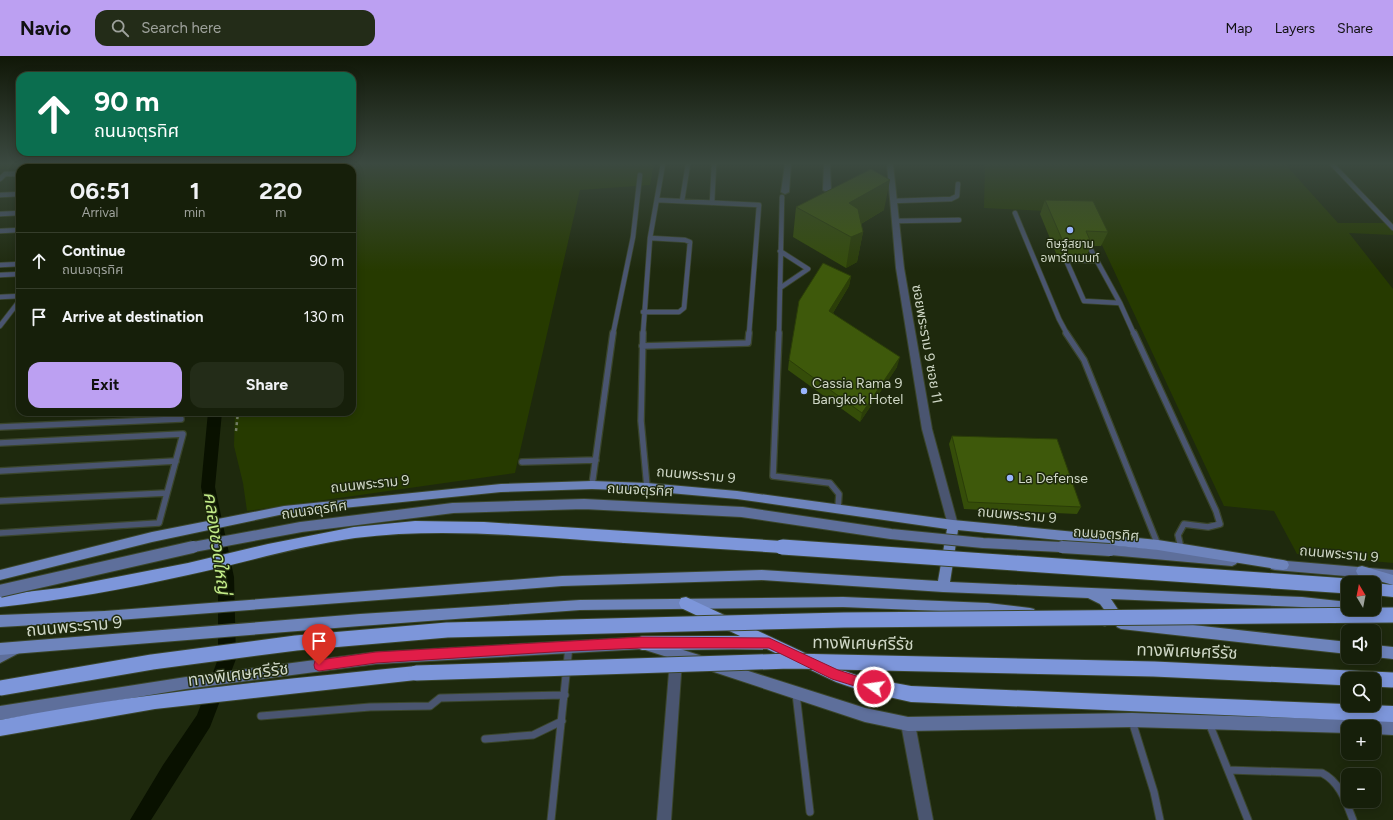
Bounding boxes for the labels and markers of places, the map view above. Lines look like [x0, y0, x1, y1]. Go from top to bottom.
marker: ดิษฐ์สยาม อพาร์ทเมนท์ [1065, 225, 1075, 235]
place label: ดิษฐ์สยาม อพาร์ทเมนท์ [1041, 237, 1099, 265]
place label: Cassia Rama 9 Bangkok Hotel [812, 375, 903, 408]
marker: Cassia Rama 9 Bangkok Hotel [799, 386, 809, 396]
place label: La Defense [1018, 470, 1088, 487]
marker: La Defense [1005, 473, 1015, 483]
pin [302, 624, 336, 665]

